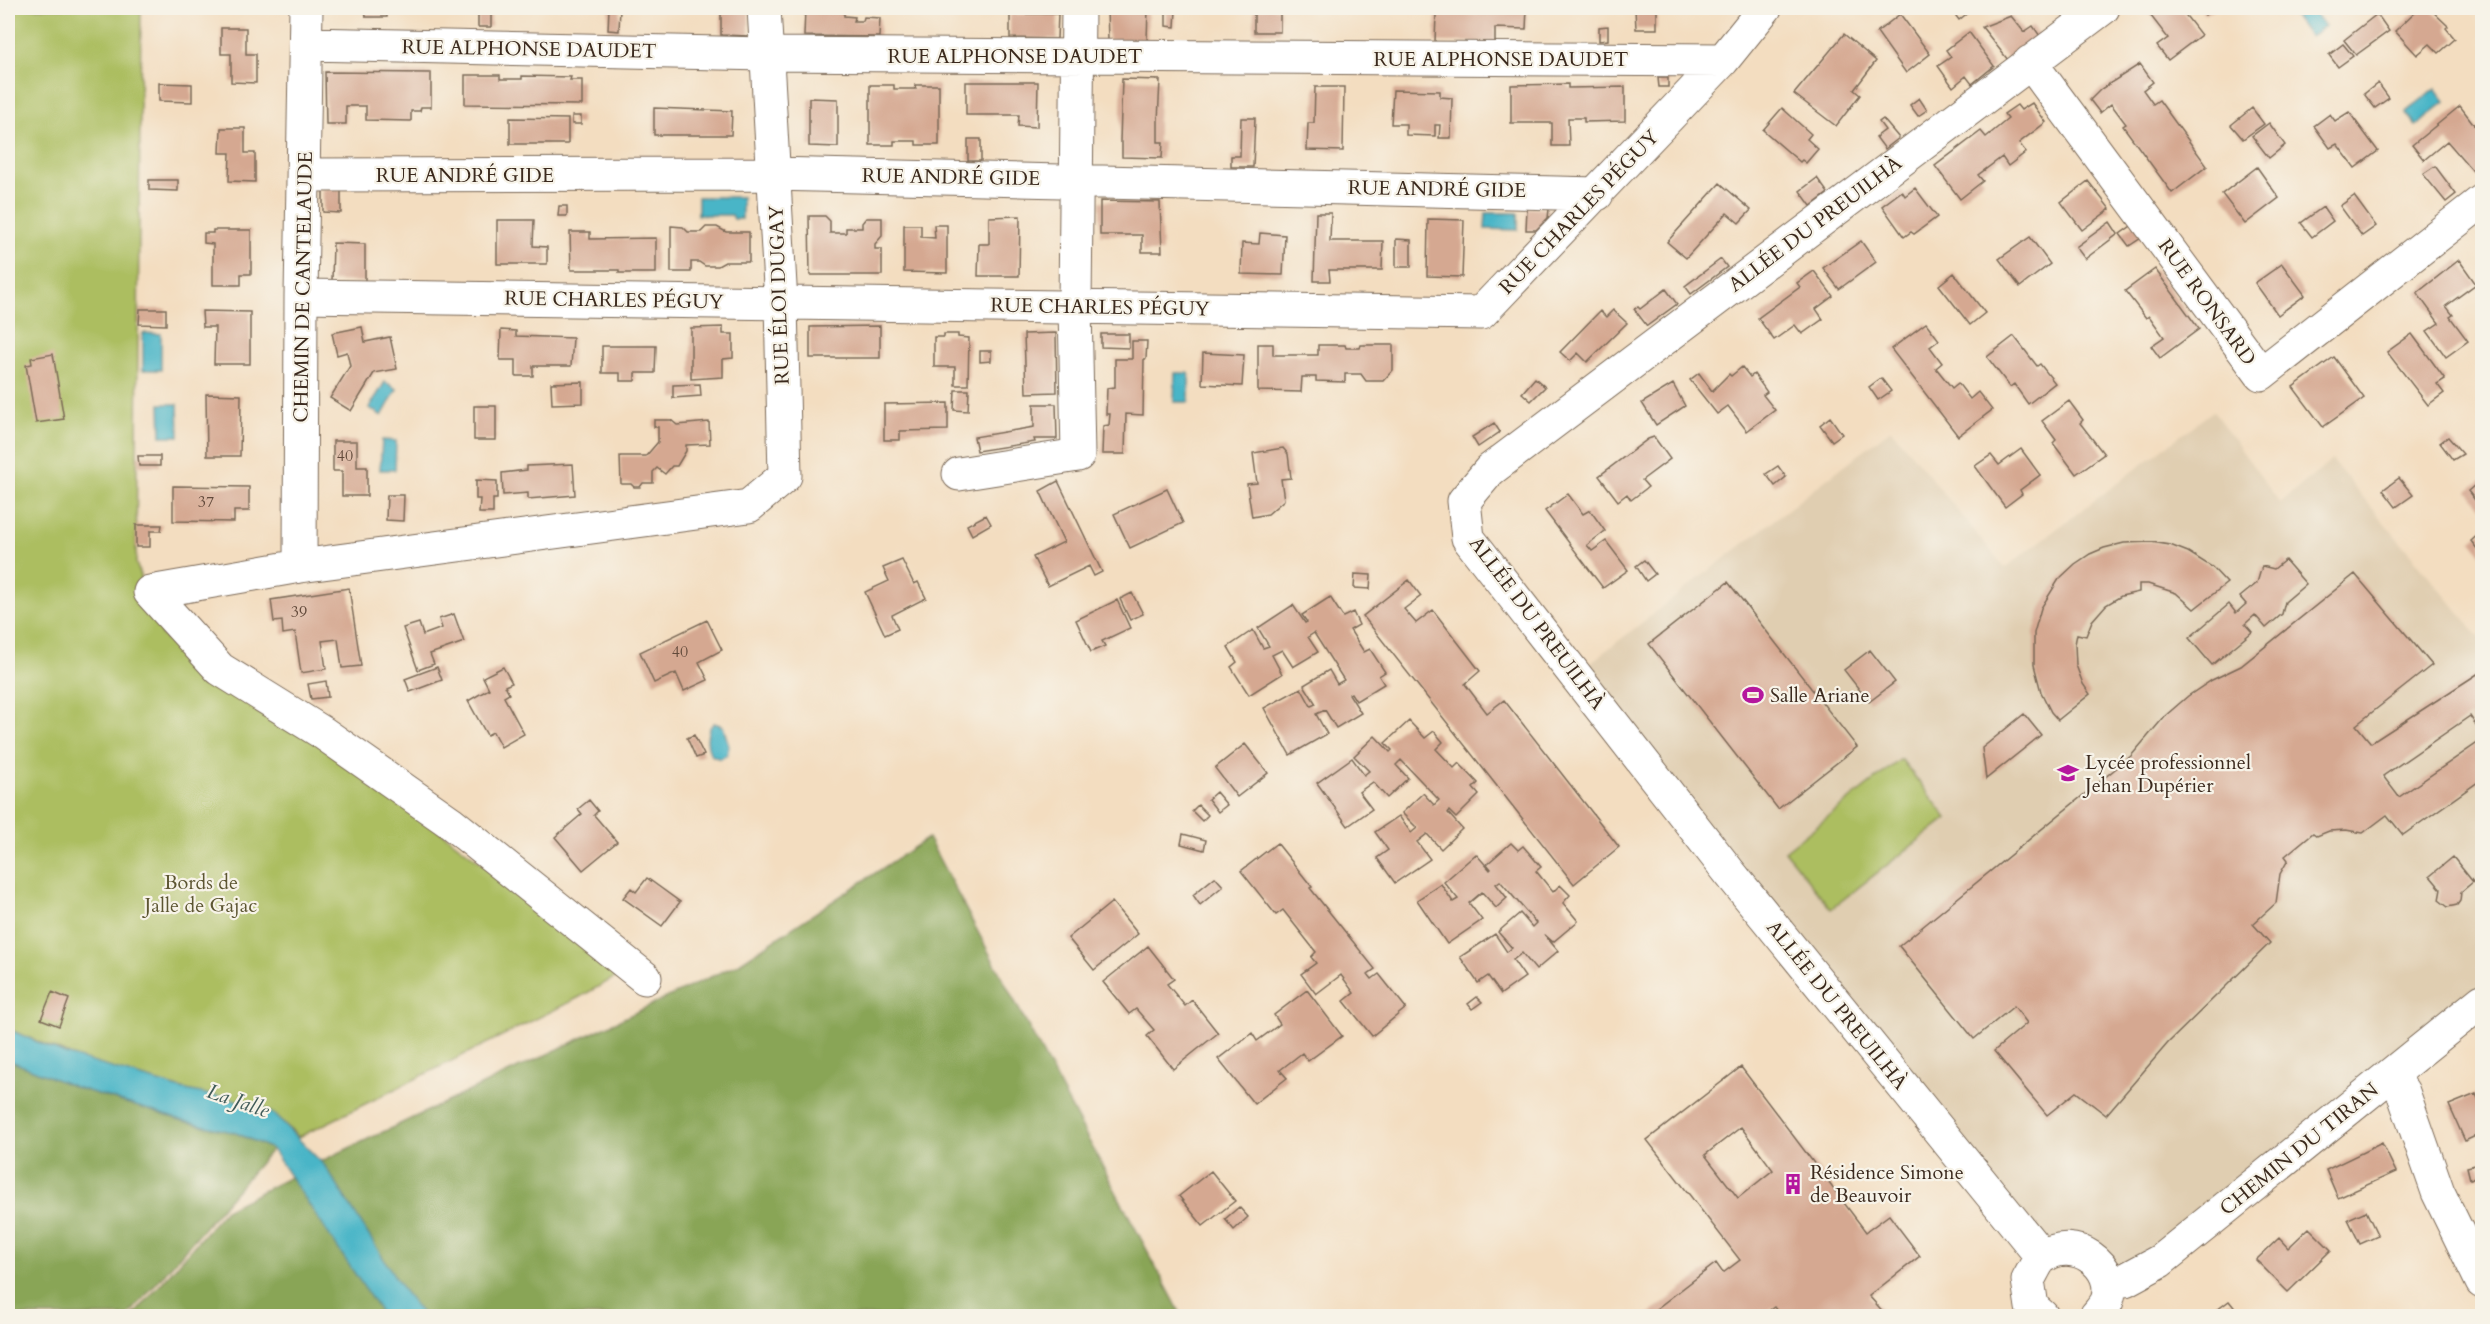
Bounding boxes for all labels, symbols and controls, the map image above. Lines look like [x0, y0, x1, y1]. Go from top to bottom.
street label: RUE ALPHONSE DAUDET [401, 33, 657, 65]
street label: RUE ALPHONSE DAUDET [888, 43, 1143, 70]
street label: RUE ALPHONSE DAUDET [1374, 46, 1629, 73]
street label: RUE CHARLES PÉGUY [1493, 124, 1665, 300]
street label: ALLÉE DU PREUILHÀ [1723, 149, 1908, 298]
street label: CHEMIN DE CANTELAUDE [287, 151, 319, 423]
street label: RUE ANDRÉ GIDE [376, 162, 554, 189]
street label: RUE ANDRÉ GIDE [862, 162, 1040, 192]
street label: RUE ANDRÉ GIDE [1348, 174, 1526, 204]
street label: RUE ÉLOI DUGAY [762, 205, 796, 385]
street label: RUE RONSARD [2152, 233, 2262, 371]
street label: RUE CHARLES PÉGUY [504, 285, 724, 315]
street label: RUE CHARLES PÉGUY [990, 292, 1210, 322]
house number: 40 [337, 445, 353, 467]
house number: 37 [198, 491, 214, 513]
street label: ALLÉE DU PREUILHÀ [1463, 531, 1612, 716]
house number: 39 [291, 601, 307, 623]
house number: 40 [672, 641, 688, 663]
place label: Salle Ariane [1770, 682, 1870, 709]
sports icon: Salle Ariane [1741, 683, 1765, 707]
place label: Lycée professionnel Jehan Dupérier [2082, 749, 2251, 799]
school or university icon: Lycée professionnel Jehan Dupérier [2056, 761, 2080, 785]
park label: Bords de Jalle de Gajac [141, 869, 258, 919]
street label: ALLÉE DU PREUILHÀ [1760, 915, 1914, 1096]
water label: La Jalle [203, 1077, 274, 1125]
street label: CHEMIN DU TIRAN [2214, 1077, 2384, 1221]
place label: Résidence Simone de Beauvoir [1810, 1159, 1964, 1209]
building icon: Résidence Simone de Beauvoir [1781, 1172, 1805, 1196]

